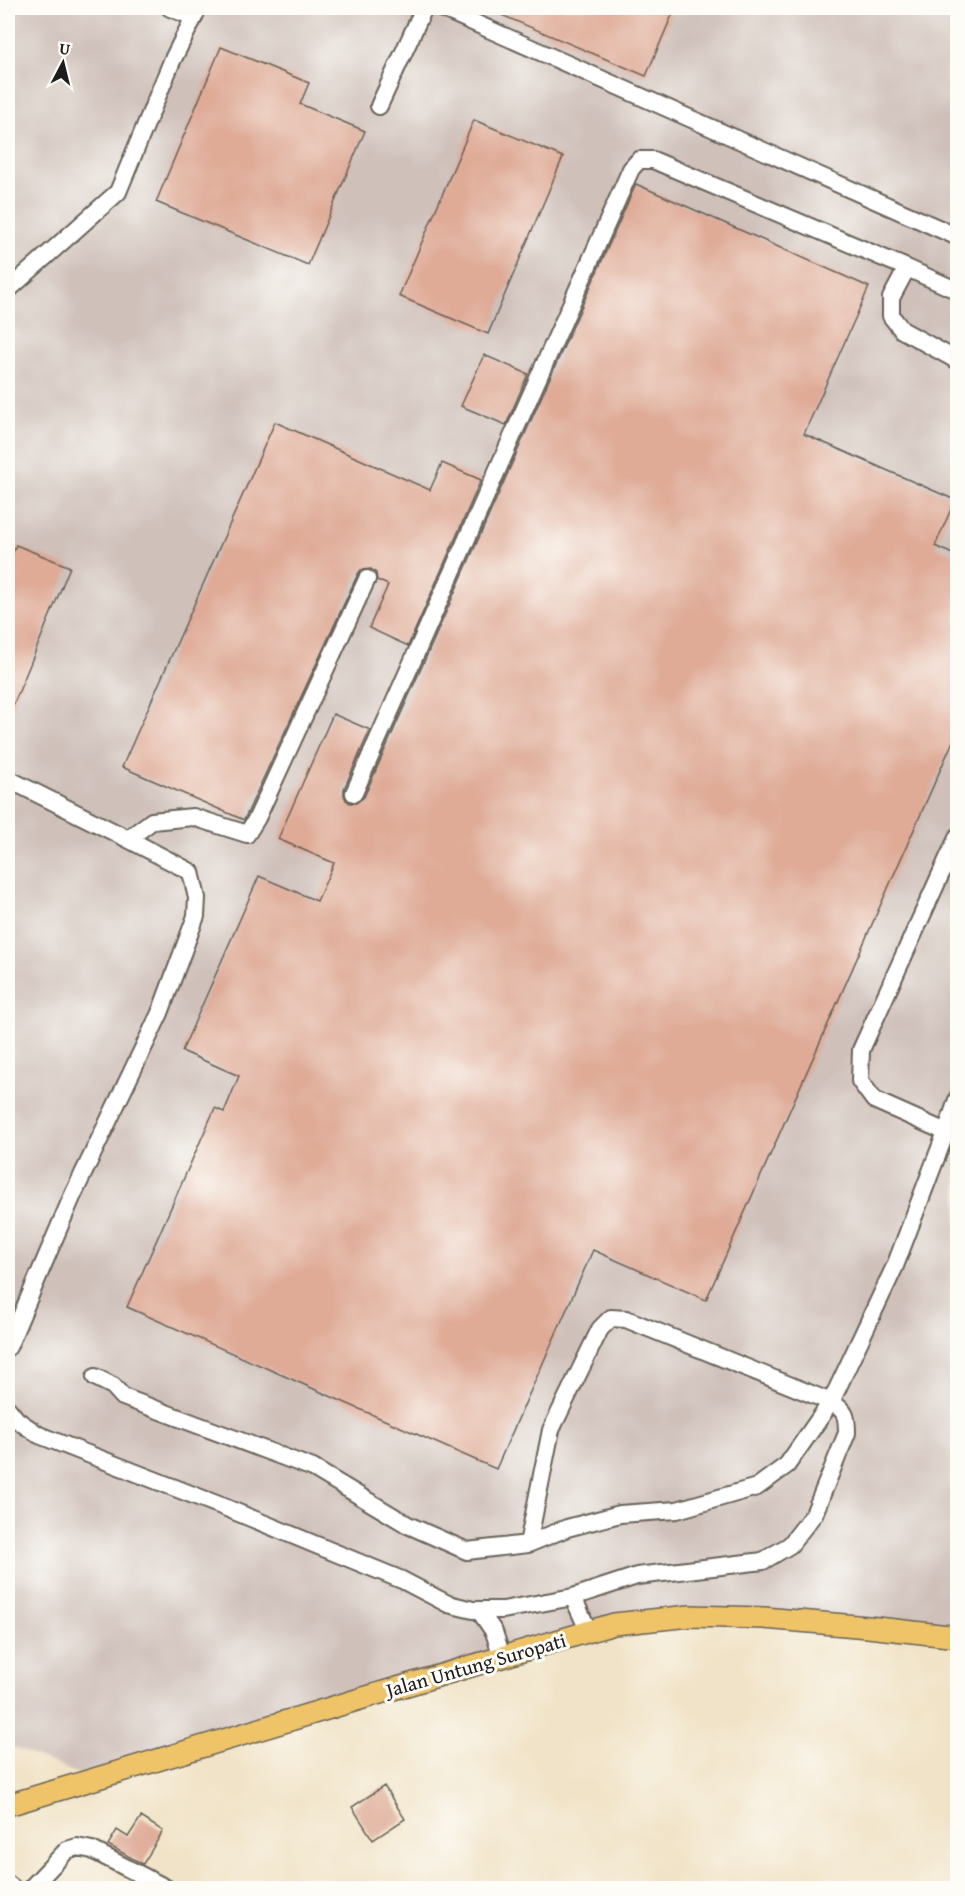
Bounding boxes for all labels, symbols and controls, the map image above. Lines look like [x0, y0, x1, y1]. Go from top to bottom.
north arrow [33, 33, 93, 93]
text: U [58, 36, 72, 61]
street label: Jalan Untung Suropati [380, 1625, 570, 1705]

